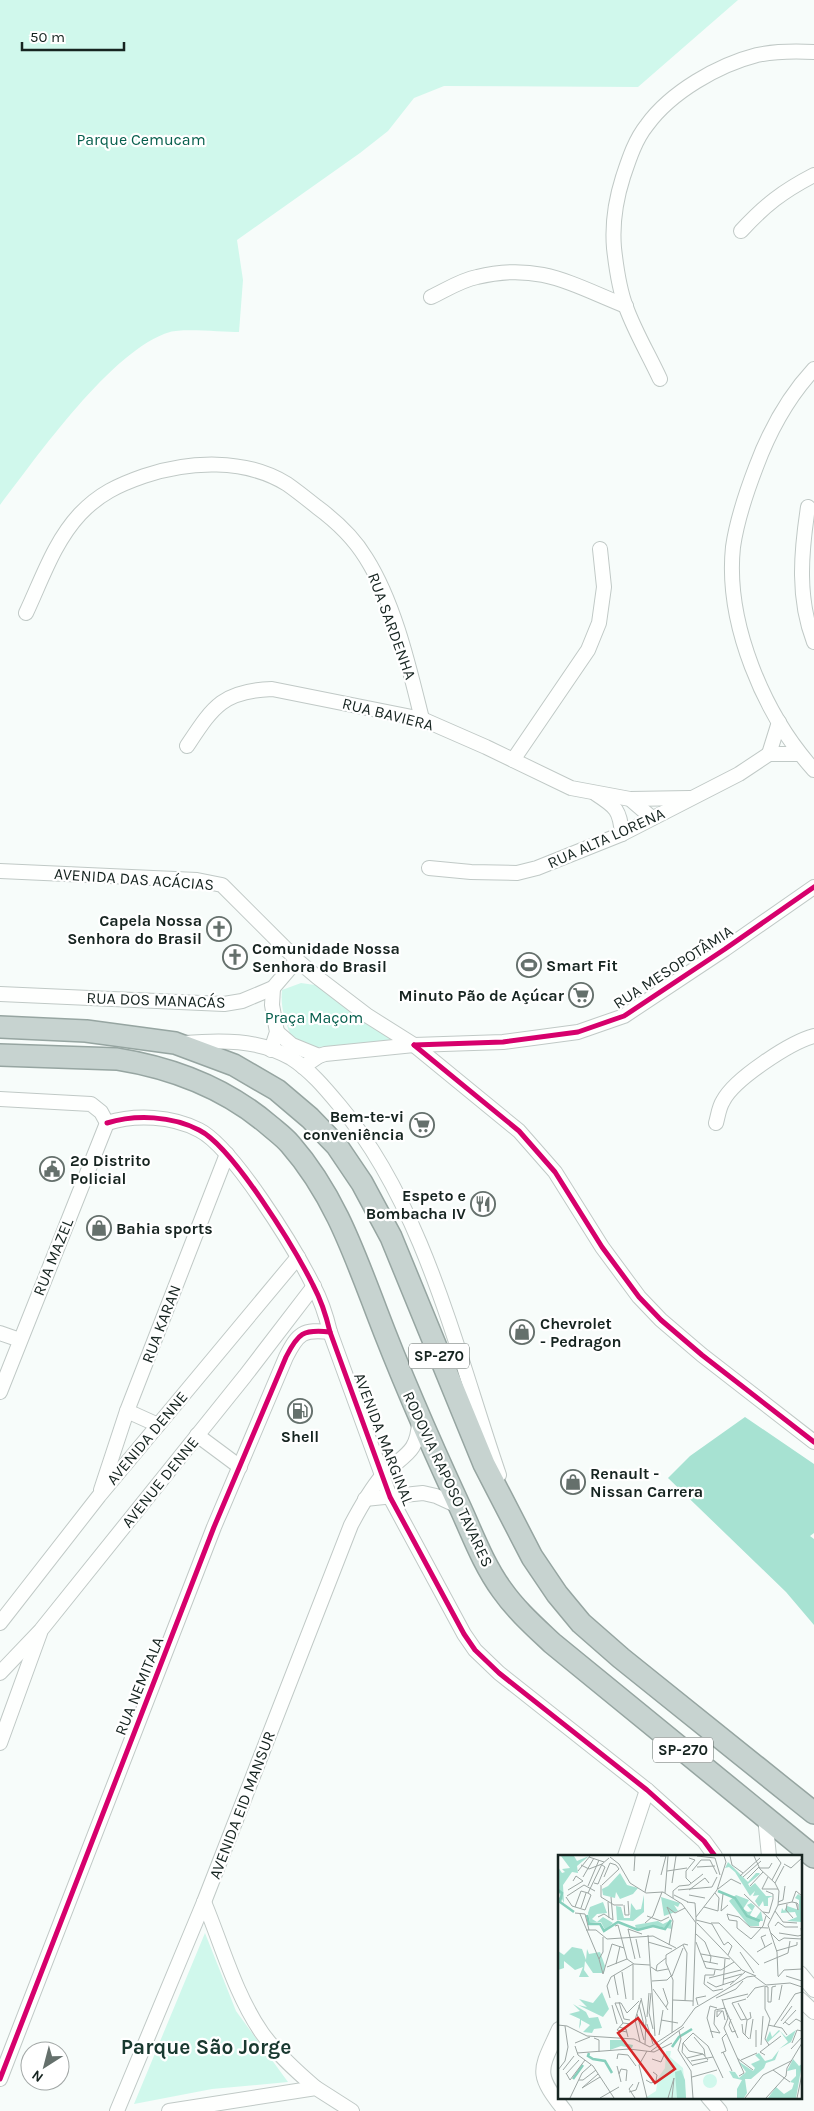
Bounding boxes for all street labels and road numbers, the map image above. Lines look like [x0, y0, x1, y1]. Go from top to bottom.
street label: RUA SARDENHA [364, 570, 420, 682]
street label: RUA BAVIERA [340, 693, 436, 735]
street label: RUA ALTA LORENA [544, 804, 668, 872]
street label: AVENIDA DAS ACÁCIAS [53, 864, 215, 894]
street label: RUA MESOPOTÂMIA [610, 921, 736, 1013]
street label: RUA DOS MANACÁS [86, 988, 226, 1012]
street label: RUA MAZEL [29, 1215, 77, 1299]
street label: RUA KARAN [137, 1282, 185, 1366]
road number: SP-270 [409, 1344, 469, 1368]
street label: AVENIDA MARGINAL [350, 1370, 418, 1509]
street label: AVENIDA DENNE [102, 1387, 192, 1489]
street label: RODOVIA RAPOSO TAVARES [399, 1388, 497, 1570]
street label: AVENUE DENNE [118, 1433, 202, 1531]
street label: RUA NEMITALA [111, 1634, 167, 1738]
street label: AVENIDA EID MANSUR [205, 1728, 279, 1882]
road number: SP-270 [653, 1738, 713, 1762]

